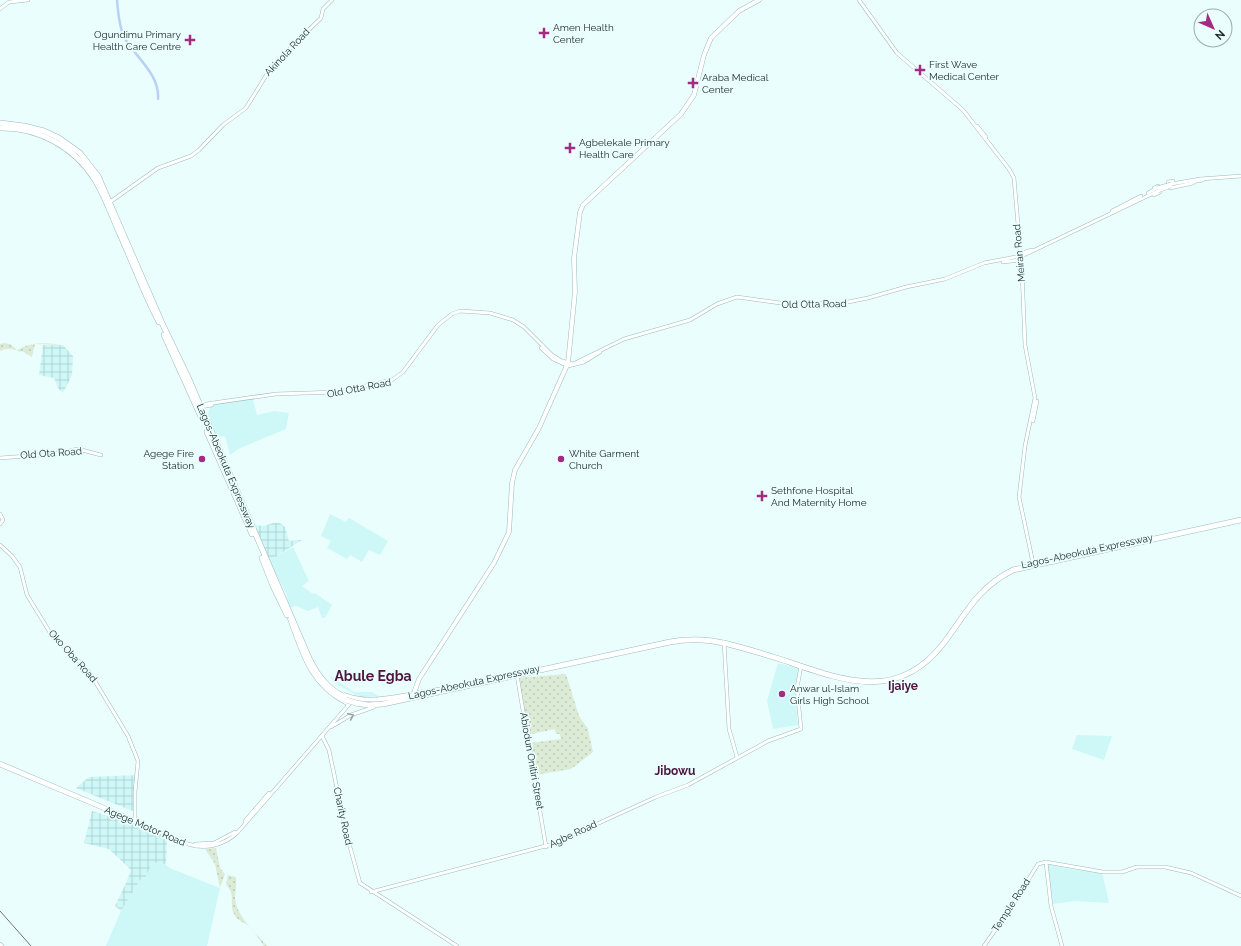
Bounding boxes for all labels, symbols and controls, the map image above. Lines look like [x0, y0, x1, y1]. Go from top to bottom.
north arrow [1193, 8, 1233, 48]
place label: Amen Health Center [553, 22, 614, 45]
street label: Akinola Road [262, 26, 312, 78]
marker: Amen Health Center [538, 27, 550, 39]
text: N [1212, 27, 1227, 42]
place label: Ogundimu Primary Health Care Centre [93, 29, 182, 52]
marker: Ogundimu Primary Health Care Centre [184, 34, 196, 46]
place label: First Wave Medical Center [929, 59, 1000, 82]
marker: First Wave Medical Center [914, 64, 926, 76]
place label: Araba Medical Center [702, 72, 769, 95]
marker: Araba Medical Center [687, 77, 699, 89]
place label: Agbelekale Primary Health Care [579, 137, 670, 160]
marker: Agbelekale Primary Health Care [564, 142, 576, 154]
street label: Meiran Road [1011, 224, 1027, 282]
street label: Old Otta Road [781, 298, 847, 310]
street label: Old Otta Road [326, 376, 392, 400]
street label: Lagos-Abeokuta Expressway [195, 402, 258, 531]
street label: Old Ota Road [20, 445, 82, 461]
place label: Agege Fire Station [143, 448, 194, 471]
place label: White Garment Church [569, 448, 640, 471]
marker: Agege Fire Station [197, 454, 207, 464]
marker: White Garment Church [556, 454, 566, 464]
place label: Sethfone Hospital And Maternity Home [771, 485, 867, 508]
marker: Sethfone Hospital And Maternity Home [756, 490, 768, 502]
street label: Lagos-Abeokuta Expressway [1020, 532, 1155, 570]
street label: Oko Oba Road [47, 628, 99, 684]
street label: Lagos-Abeokuta Expressway [407, 663, 542, 701]
district label: Abule Egba [334, 668, 412, 684]
district label: Ijaiye [888, 679, 918, 693]
place label: Anwar ul-Islam Girls High School [790, 683, 869, 706]
marker: Anwar ul-Islam Girls High School [777, 689, 787, 699]
street label: Abiodun Onitiri Street [518, 711, 546, 811]
one-way arrow [347, 713, 354, 721]
district label: Jibowu [654, 764, 696, 778]
street label: Charity Road [331, 786, 355, 846]
street label: Agege Motor Road [103, 804, 187, 848]
street label: Agbe Road [547, 818, 599, 850]
street label: Temple Road [990, 876, 1032, 934]

